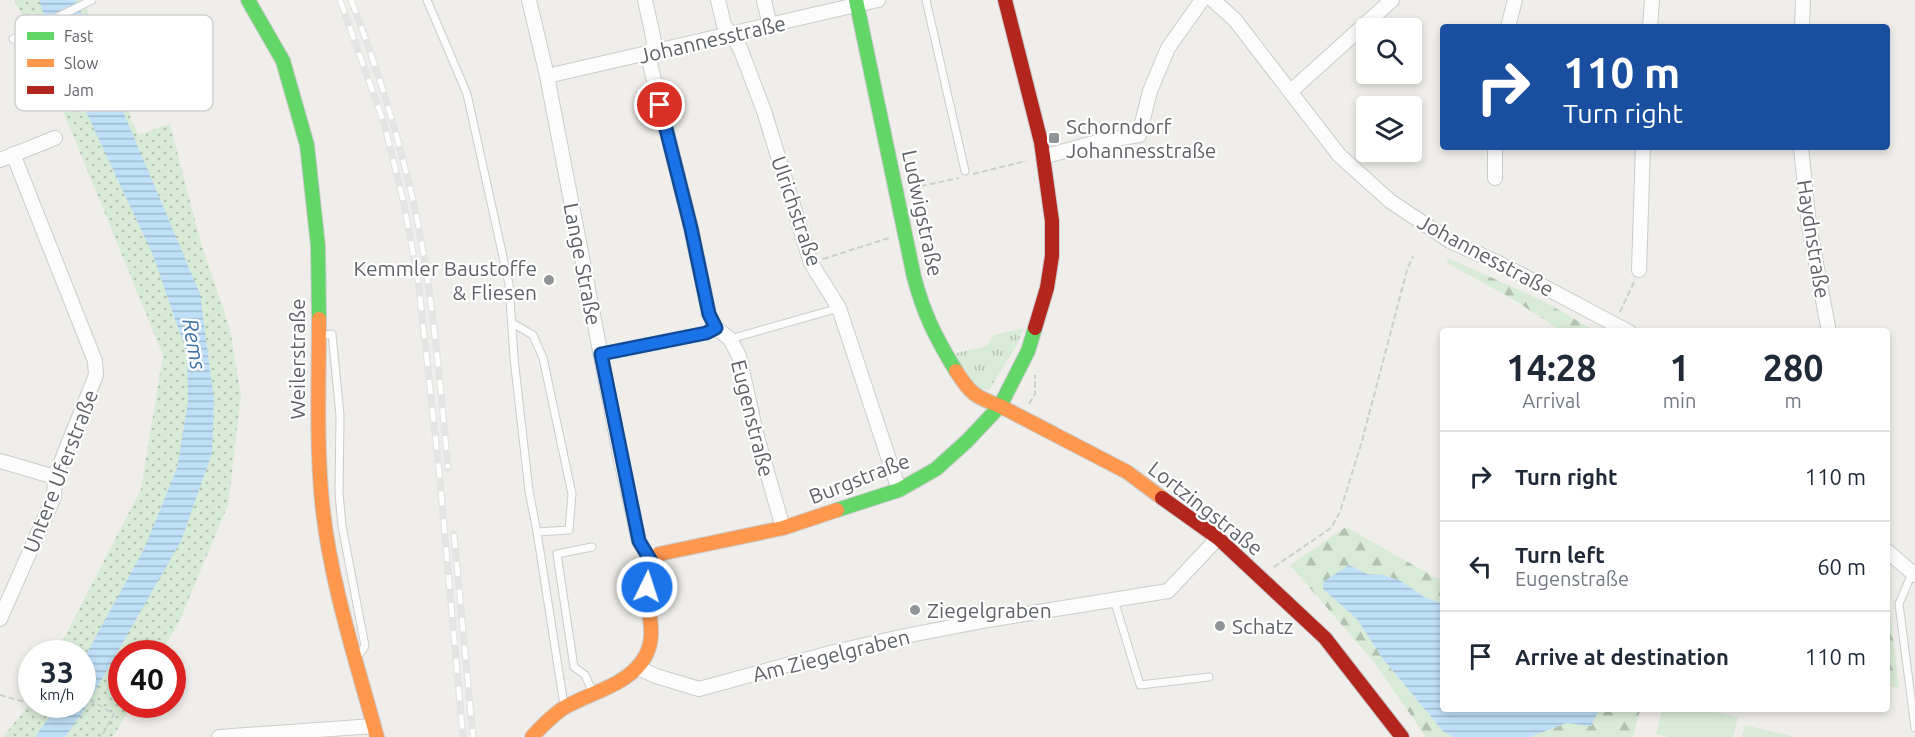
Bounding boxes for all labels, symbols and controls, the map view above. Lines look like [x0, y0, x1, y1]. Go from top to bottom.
street label: Johannesstraße [636, 10, 788, 68]
legend [15, 15, 213, 111]
map controls [1356, 18, 1422, 162]
button: search [1356, 18, 1422, 84]
text: Fast [64, 27, 94, 45]
icon: right [1464, 48, 1542, 126]
text: 110 m [1563, 49, 1680, 96]
text: Slow [64, 54, 99, 72]
pin [634, 79, 685, 130]
text: Jam [64, 81, 94, 99]
icon: arrive [643, 88, 676, 121]
button: layers [1356, 96, 1422, 162]
text: Turn right [1563, 98, 1683, 128]
place label: Schorndorf Johannesstraße [1066, 114, 1216, 162]
marker: Schorndorf Johannesstraße [1047, 131, 1061, 145]
street label: Ludwigstraße [898, 148, 948, 278]
street label: Ulrichstraße [767, 153, 827, 269]
street label: Haydnstraße [1793, 178, 1835, 300]
street label: Lange Straße [559, 201, 607, 327]
street label: Johannesstraße [1414, 209, 1558, 301]
place label: Kemmler Baustoffe & Fliesen [353, 256, 537, 304]
marker: Kemmler Baustoffe & Fliesen [542, 273, 556, 287]
street label: Weilerstraße [285, 298, 309, 420]
water label: Rems [178, 316, 212, 372]
text: 14:28 [1506, 347, 1596, 388]
text: 1 [1669, 347, 1690, 388]
text: 280 [1763, 347, 1824, 388]
street label: Eugenstraße [727, 357, 779, 479]
street label: Untere Uferstraße [18, 386, 102, 556]
text: Arrival [1522, 389, 1581, 412]
text: min [1663, 389, 1696, 412]
text: m [1785, 389, 1802, 412]
street label: Burgstraße [805, 448, 913, 508]
street label: Lortzingstraße [1144, 456, 1268, 560]
icon: right [1464, 460, 1497, 493]
text: Turn right [1515, 464, 1617, 489]
text: 110 m [1805, 464, 1866, 489]
text: Turn left [1515, 542, 1605, 567]
icon: left [1464, 550, 1497, 583]
text: 60 m [1817, 554, 1866, 579]
position arrow [615, 555, 679, 619]
text: Eugenstraße [1515, 567, 1629, 590]
place label: Ziegelgraben [927, 598, 1052, 622]
marker: Ziegelgraben [908, 603, 922, 617]
place label: Schatz [1232, 614, 1293, 638]
marker: Schatz [1213, 619, 1227, 633]
street label: Am Ziegelgraben [750, 624, 912, 686]
speed limit sign: 40 [108, 640, 186, 718]
icon: arrive [1464, 640, 1497, 673]
text: Arrive at destination [1515, 644, 1729, 669]
text: 110 m [1805, 644, 1866, 669]
text: 33 [40, 655, 74, 689]
text: km/h [40, 686, 74, 703]

